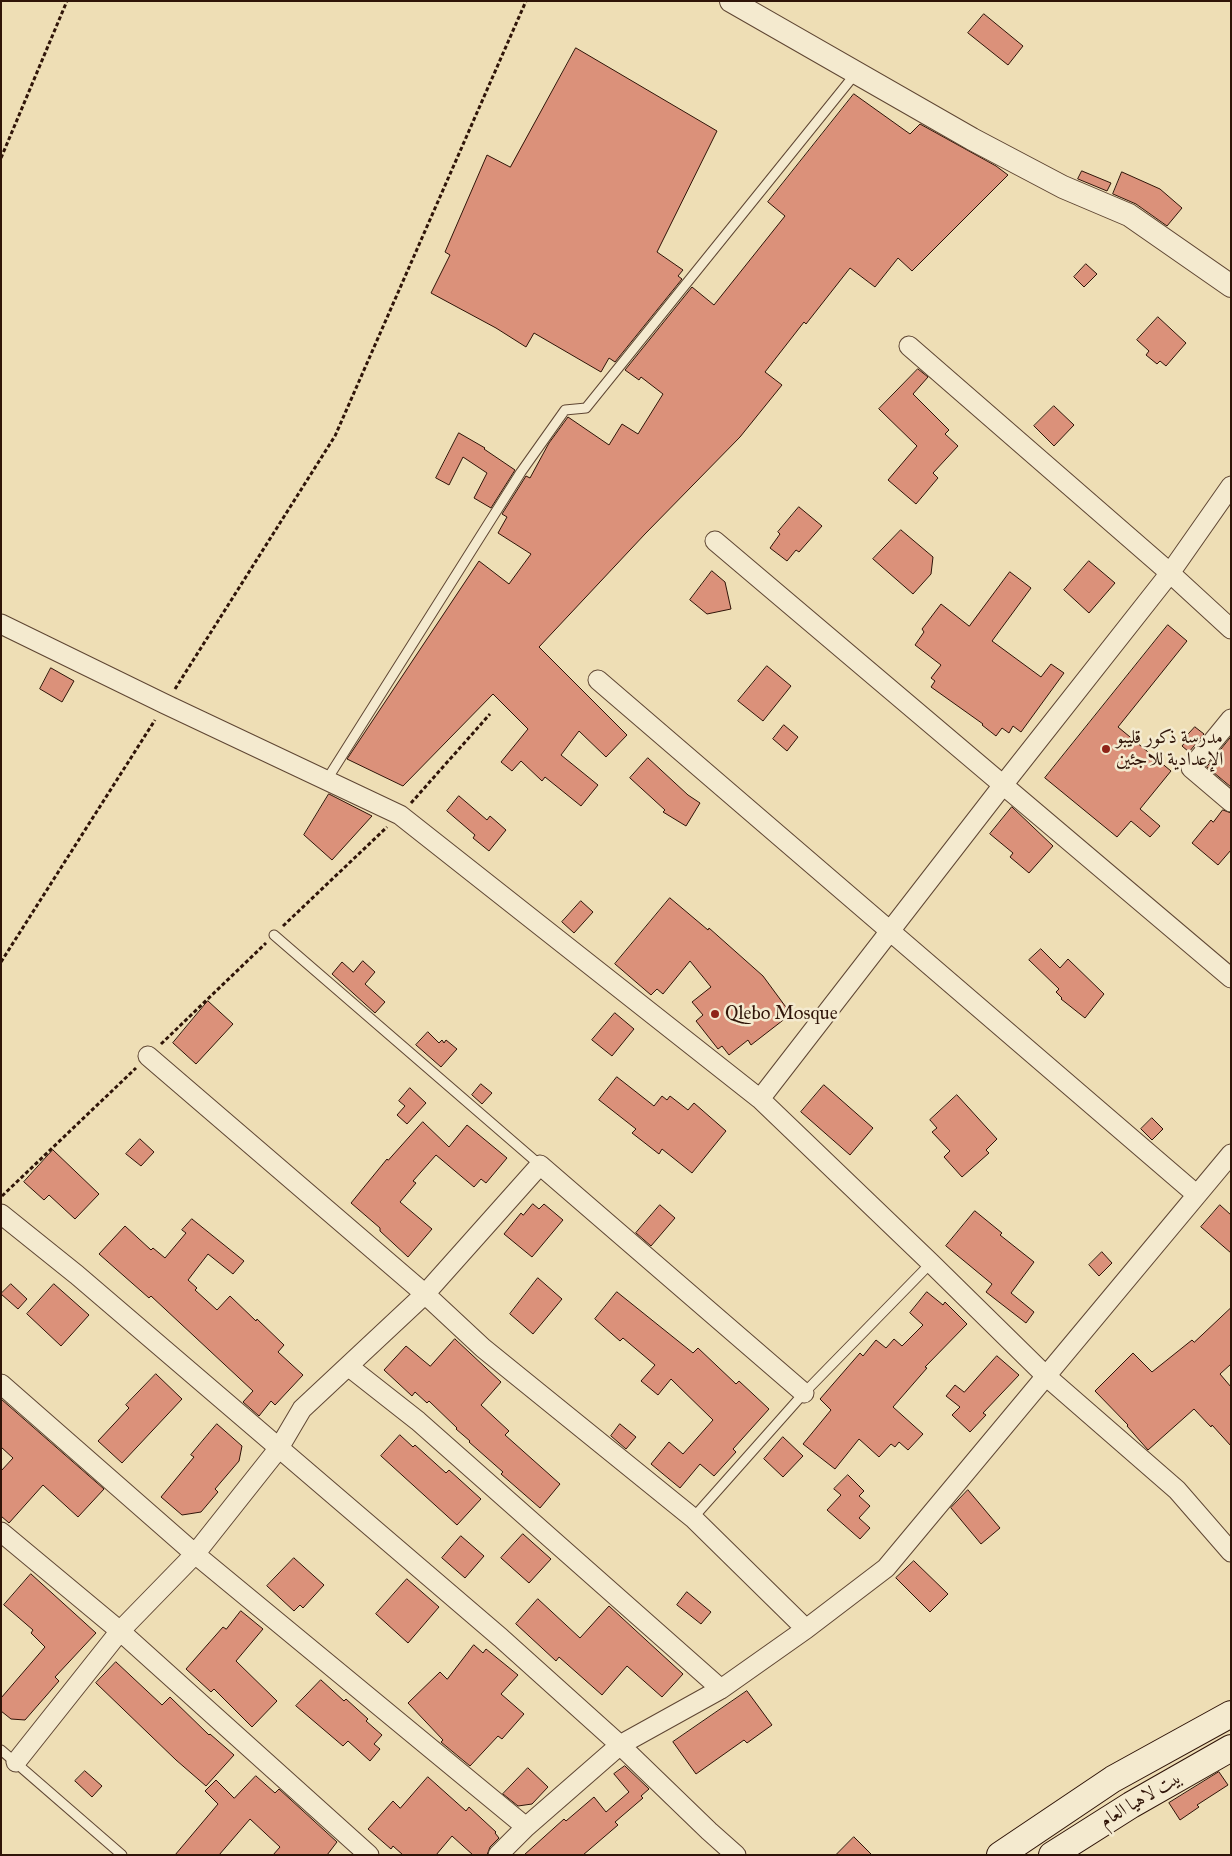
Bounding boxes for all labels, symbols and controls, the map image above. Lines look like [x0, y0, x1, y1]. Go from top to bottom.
place label: مدرسة ذكور قليبو الإعدادية للاجئين [1116, 727, 1223, 771]
marker: مدرسة ذكور قليبو الإعدادية للاجئين [1100, 743, 1112, 755]
place label: Qlebo Mosque [725, 1003, 838, 1025]
marker: Qlebo Mosque [709, 1008, 721, 1020]
street label: بيت لاهيا العام [1096, 1767, 1186, 1833]

